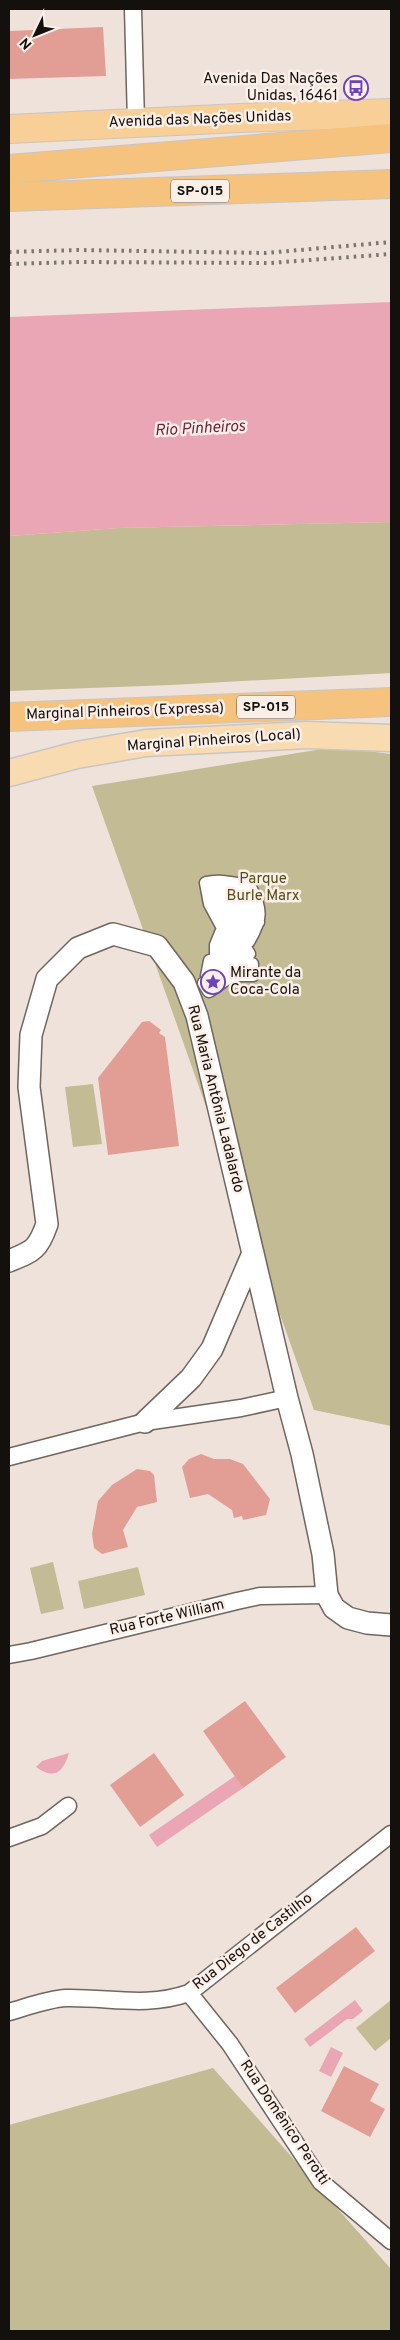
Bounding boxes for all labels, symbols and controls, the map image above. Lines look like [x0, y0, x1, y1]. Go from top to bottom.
north arrow [10, 10, 60, 60]
text: N [17, 33, 36, 52]
place label: Avenida Das Nações Unidas, 16461 [203, 70, 338, 106]
bus stop icon: Avenida Das Nações Unidas, 16461 [343, 75, 369, 101]
street label: Avenida das Nações Unidas [108, 107, 292, 133]
road number: SP-015 [171, 180, 229, 202]
water label: Rio Pinheiros [154, 417, 247, 441]
road number: SP-015 [237, 696, 295, 719]
street label: Marginal Pinheiros (Expressa) [26, 699, 224, 725]
street label: Marginal Pinheiros (Local) [126, 725, 302, 757]
park label: Parque Burle Marx [227, 870, 300, 906]
place label: Mirante da Coca-Cola [230, 964, 301, 1000]
place icon: Mirante da Coca-Cola [200, 969, 226, 995]
street label: Rua Maria Antônia Ladalardo [182, 1003, 248, 1195]
street label: Rua Forte William [108, 1596, 226, 1640]
street label: Rua Diego de Castilho [189, 1889, 317, 1995]
street label: Rua Domênico Perotti [235, 2057, 333, 2189]

